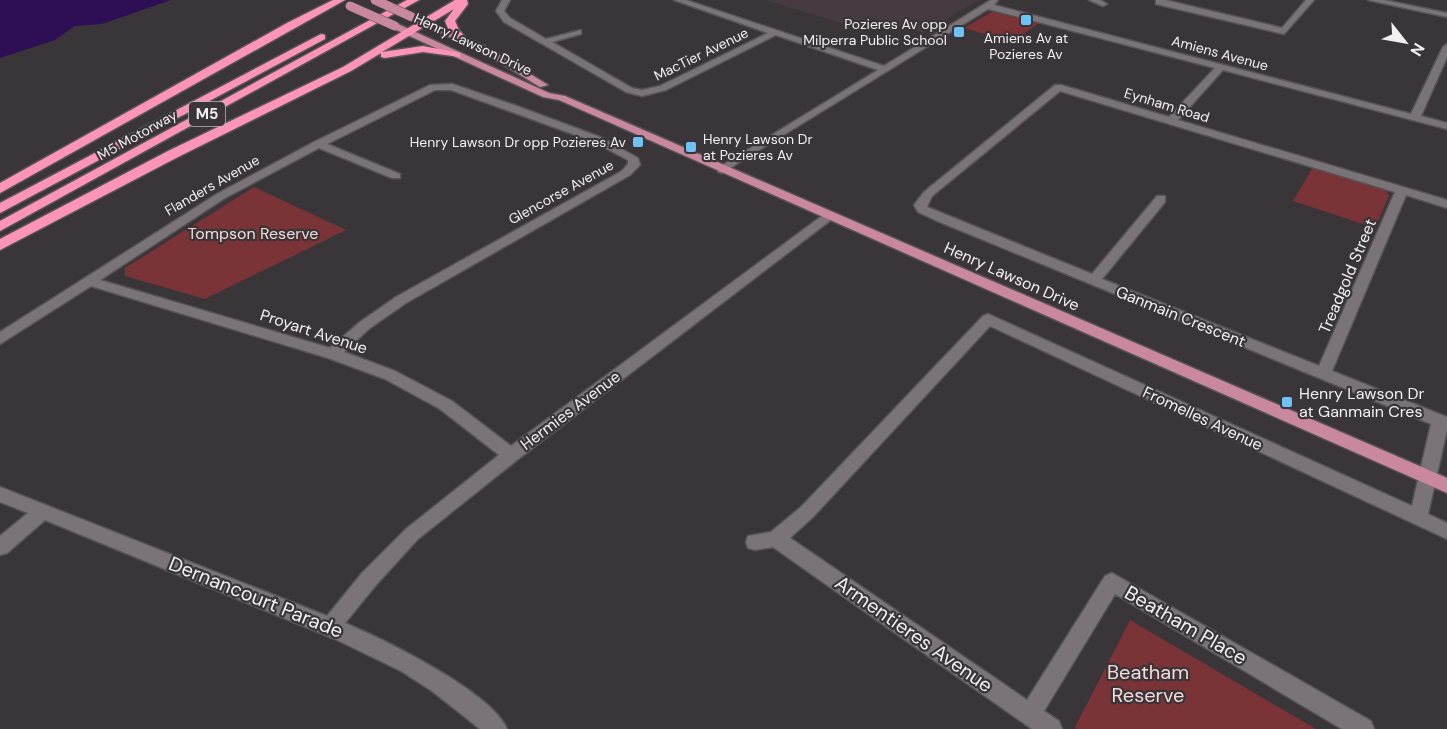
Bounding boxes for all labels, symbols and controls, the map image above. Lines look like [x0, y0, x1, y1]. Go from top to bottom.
street label: Henry Lawson Drive [411, 9, 535, 79]
north arrow [1375, 12, 1435, 72]
marker: Amiens Av at Pozieres Av [1019, 13, 1033, 27]
place label: Pozieres Av opp Milperra Public School [803, 15, 947, 49]
street label: MacTier Avenue [651, 23, 751, 85]
marker: Pozieres Av opp Milperra Public School [952, 25, 966, 39]
place label: Amiens Av at Pozieres Av [984, 29, 1068, 63]
street label: Amiens Avenue [1170, 31, 1270, 75]
text: N [1405, 39, 1429, 60]
street label: Eynham Road [1122, 84, 1212, 126]
road number: M5 [189, 102, 225, 126]
street label: M5 Motorway [94, 106, 180, 164]
place label: Henry Lawson Dr at Pozieres Av [703, 130, 813, 164]
place label: Henry Lawson Dr opp Pozieres Av [410, 133, 627, 151]
marker: Henry Lawson Dr opp Pozieres Av [631, 135, 645, 149]
marker: Henry Lawson Dr at Pozieres Av [684, 140, 698, 154]
street label: Flanders Avenue [161, 151, 263, 219]
street label: Glencorse Avenue [505, 156, 617, 228]
street label: Treadgold Street [1314, 216, 1381, 337]
park label: Tompson Reserve [188, 223, 318, 244]
street label: Henry Lawson Drive [941, 237, 1083, 316]
street label: Ganmain Crescent [1113, 281, 1249, 352]
street label: Proyart Avenue [257, 304, 370, 359]
street label: Hermies Avenue [516, 366, 624, 455]
street label: Fromelles Avenue [1139, 381, 1266, 455]
place label: Henry Lawson Dr at Ganmain Cres [1299, 383, 1424, 422]
marker: Henry Lawson Dr at Ganmain Cres [1280, 395, 1294, 409]
street label: Dernancourt Parade [165, 550, 347, 644]
street label: Armentieres Avenue [830, 570, 998, 698]
street label: Beatham Place [1120, 579, 1252, 671]
park label: Beatham Reserve [1107, 659, 1189, 708]

